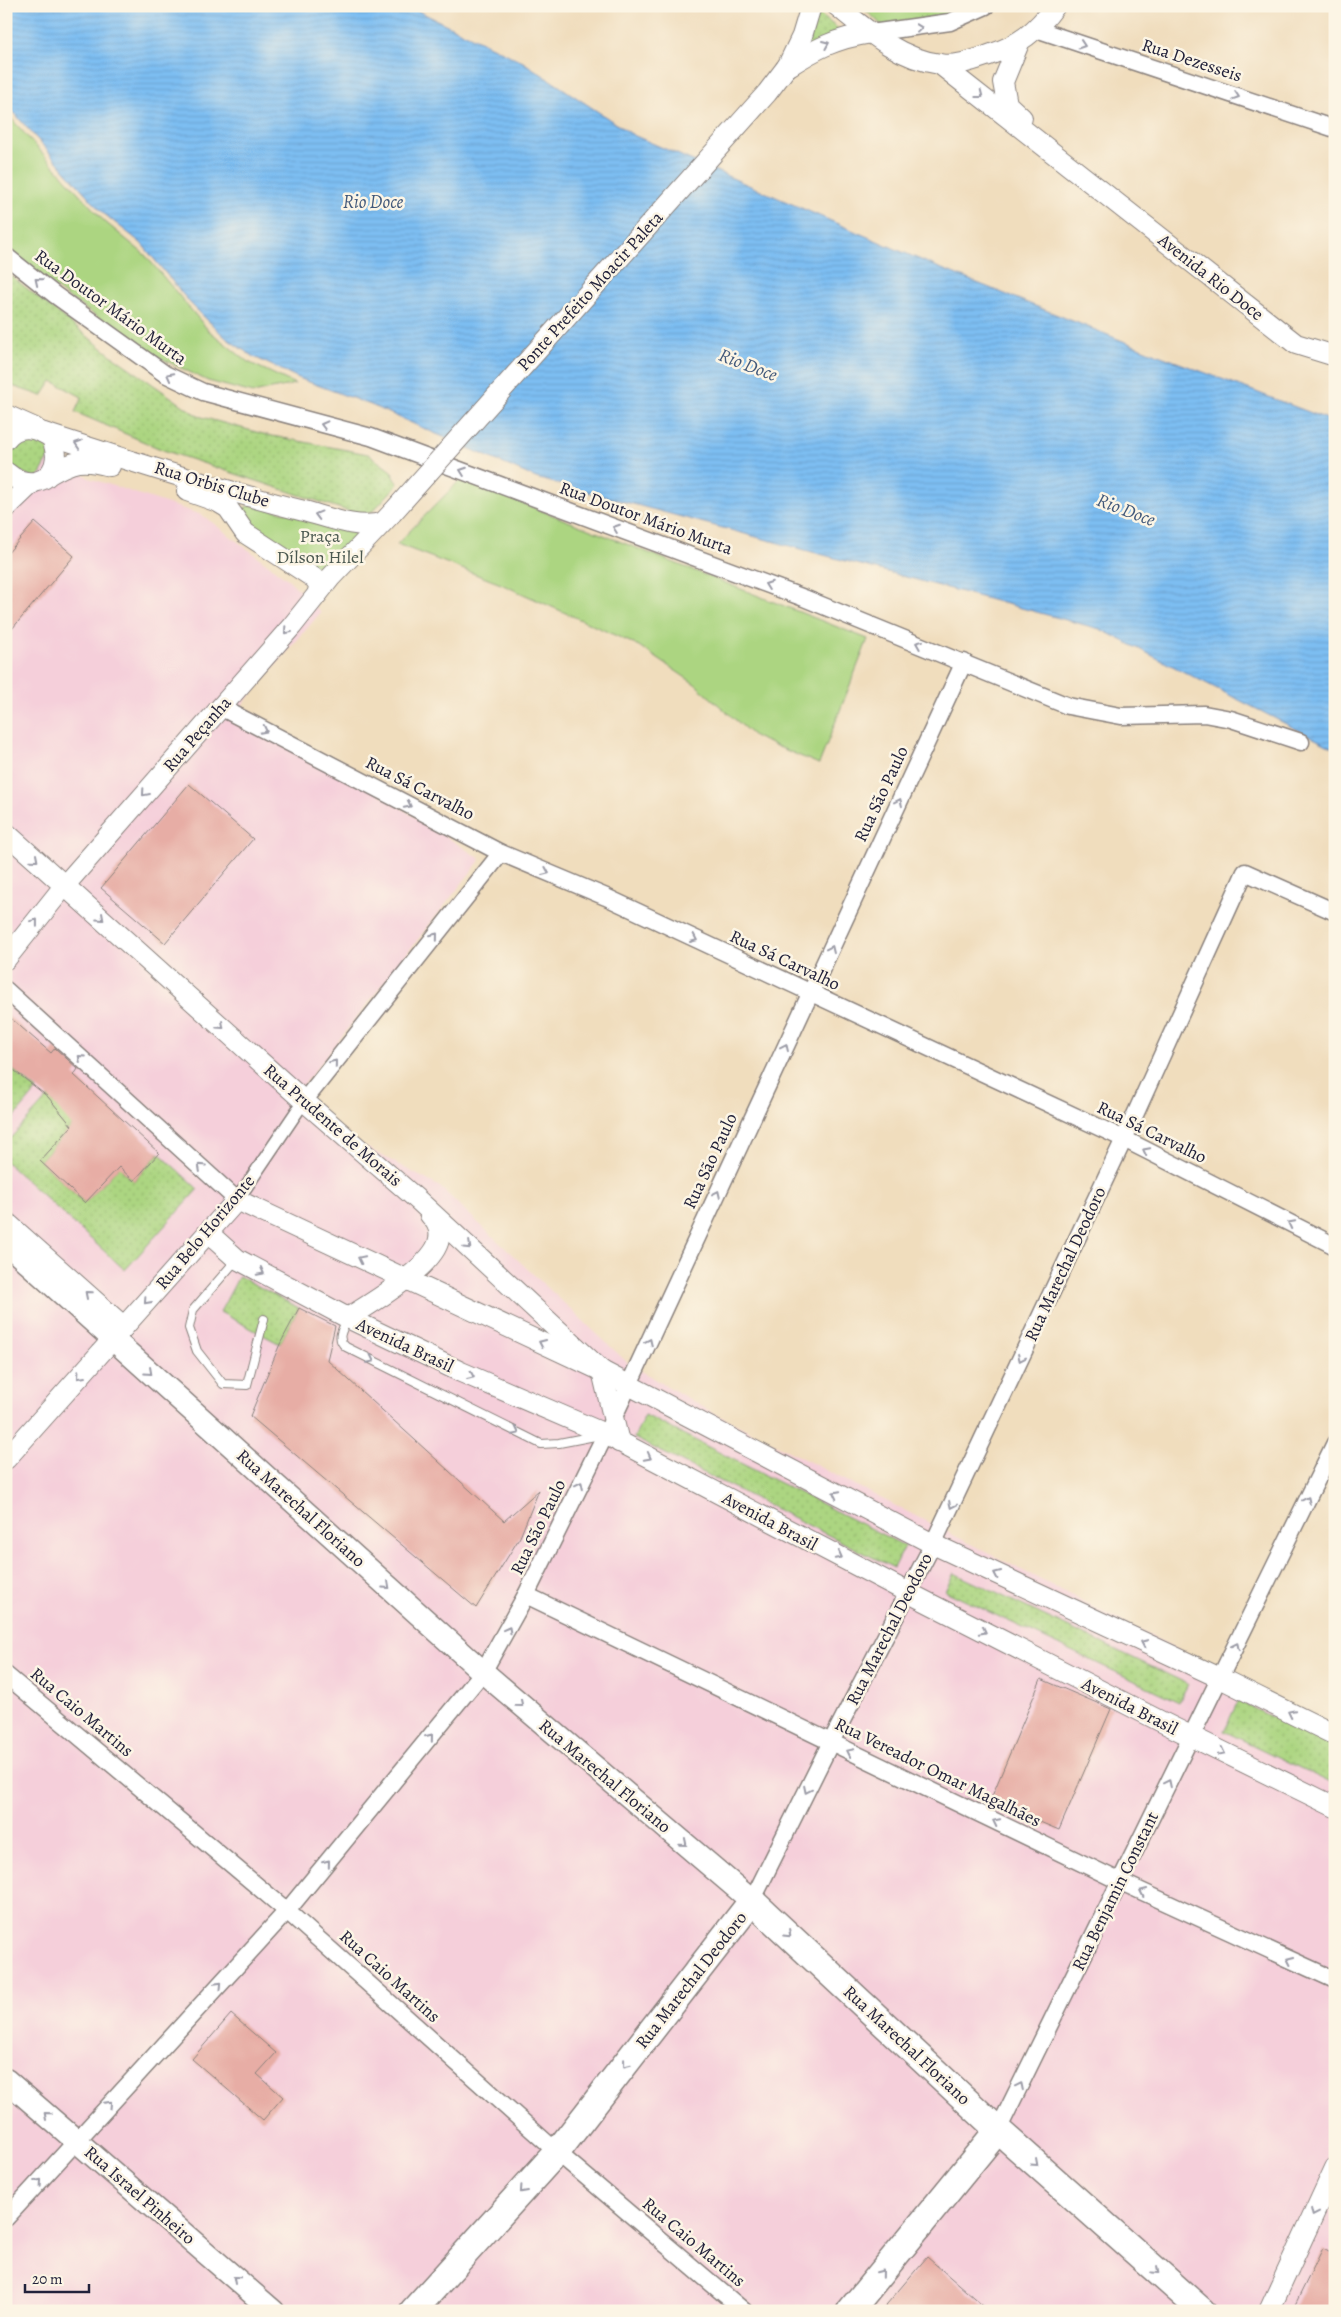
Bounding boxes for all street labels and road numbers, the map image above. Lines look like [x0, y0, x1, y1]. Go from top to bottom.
street label: Rua Dezesseis [1139, 33, 1245, 87]
street label: Ponte Prefeito Moacir Paleta [512, 205, 669, 376]
street label: Avenida Rio Doce [1152, 228, 1269, 326]
street label: Rua Doutor Mário Murta [30, 244, 192, 371]
street label: Rua Orbis Clube [152, 455, 272, 513]
street label: Rua Doutor Mário Murta [556, 475, 736, 561]
street label: Rua Peçanha [157, 691, 237, 777]
street label: Rua São Paulo [848, 742, 914, 846]
street label: Rua Sá Carvalho [361, 750, 479, 826]
street label: Rua Sá Carvalho [726, 924, 844, 996]
street label: Rua Prudente de Morais [259, 1058, 407, 1192]
street label: Rua Sá Carvalho [1093, 1095, 1211, 1169]
street label: Rua São Paulo [677, 1109, 743, 1213]
street label: Rua Belo Horizonte [150, 1170, 260, 1294]
street label: Rua Marechal Deodoro [1019, 1183, 1111, 1345]
street label: Avenida Brasil [351, 1312, 458, 1378]
street label: Rua Marechal Floriano [231, 1444, 371, 1572]
street label: Rua São Paulo [505, 1475, 571, 1579]
street label: Avenida Brasil [717, 1485, 822, 1556]
street label: Rua Marechal Deodoro [840, 1549, 938, 1709]
street label: Rua Caio Martins [25, 1662, 139, 1762]
street label: Avenida Brasil [1077, 1671, 1183, 1741]
street label: Rua Vereador Omar Magalhães [831, 1712, 1045, 1832]
street label: Rua Marechal Floriano [534, 1714, 676, 1838]
street label: Rua Benjamin Constant [1066, 1807, 1164, 1975]
street label: Rua Marechal Deodoro [630, 1906, 752, 2054]
street label: Rua Caio Martins [334, 1924, 446, 2028]
street label: Rua Marechal Floriano [838, 1980, 976, 2110]
street label: Rua Israel Pinheiro [79, 2140, 201, 2250]
street label: Rua Caio Martins [637, 2192, 751, 2292]

